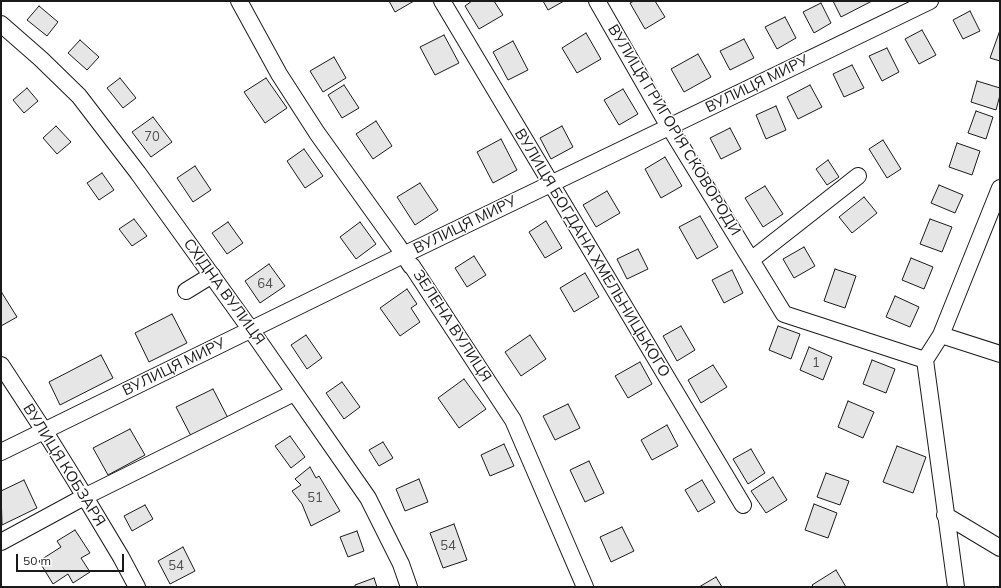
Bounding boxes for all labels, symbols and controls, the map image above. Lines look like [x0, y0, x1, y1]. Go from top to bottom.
street label: ВУЛИЦЯ ГРИГОРІЯ СКОВОРОДИ [604, 21, 744, 239]
street label: ВУЛИЦЯ МИРУ [703, 51, 811, 117]
street label: ВУЛИЦЯ БОГДАНА ХМЕЛЬНИЦЬКОГО [510, 125, 674, 381]
house number: 70 [144, 129, 160, 145]
street label: ВУЛИЦЯ МИРУ [411, 192, 519, 258]
street label: СХІДНА ВУЛИЦЯ [179, 235, 269, 349]
street label: ЗЕЛЕНА ВУЛИЦЯ [409, 267, 495, 385]
house number: 64 [257, 276, 273, 292]
street label: ВУЛИЦЯ МИРУ [120, 334, 228, 400]
house number: 1 [812, 355, 820, 371]
street label: ВУЛИЦЯ КОБЗАРЯ [19, 400, 109, 530]
house number: 51 [307, 490, 323, 506]
house number: 54 [440, 538, 456, 554]
scale bar [18, 546, 126, 572]
text: 50 m [23, 553, 51, 568]
house number: 54 [168, 558, 184, 574]

